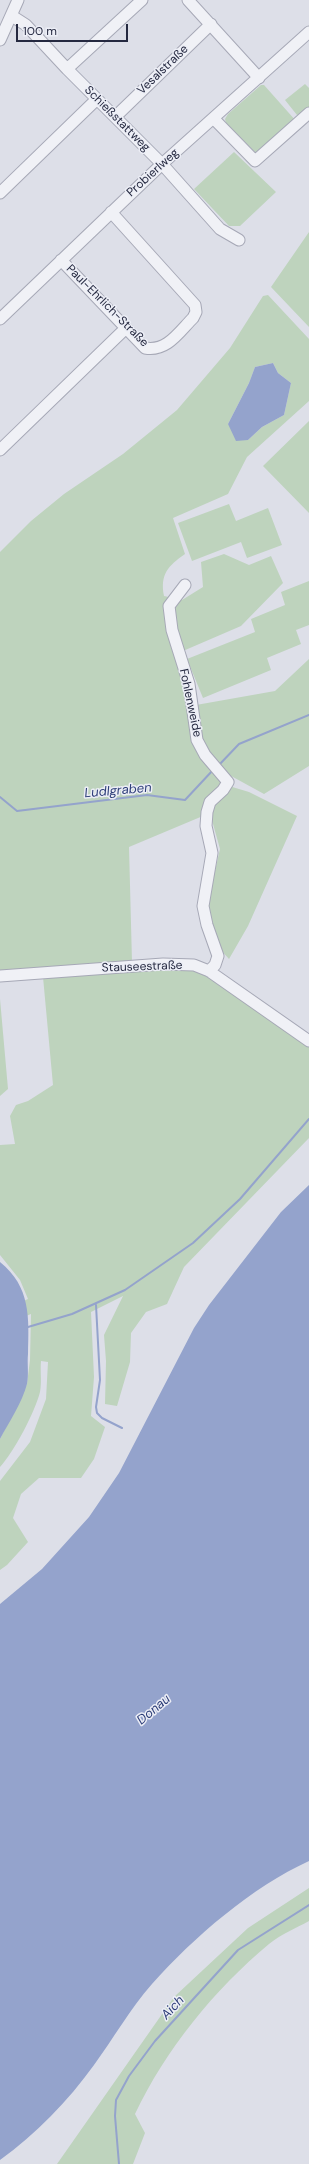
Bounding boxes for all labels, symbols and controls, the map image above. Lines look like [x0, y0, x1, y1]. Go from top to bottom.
scale bar [18, 16, 130, 42]
text: 100 m [23, 23, 57, 39]
street label: Vesalstraße [135, 42, 191, 98]
street label: Schießstattweg [81, 83, 153, 155]
street label: Probierlweg [124, 146, 182, 200]
street label: Paul-Ehrlich-Straße [63, 262, 151, 350]
street label: Fohlenweide [176, 667, 204, 739]
water label: Ludlgraben [84, 780, 152, 802]
street label: Stauseestraße [101, 958, 183, 976]
water label: Donau [134, 1692, 174, 1728]
water label: Aich [158, 1993, 188, 2023]

